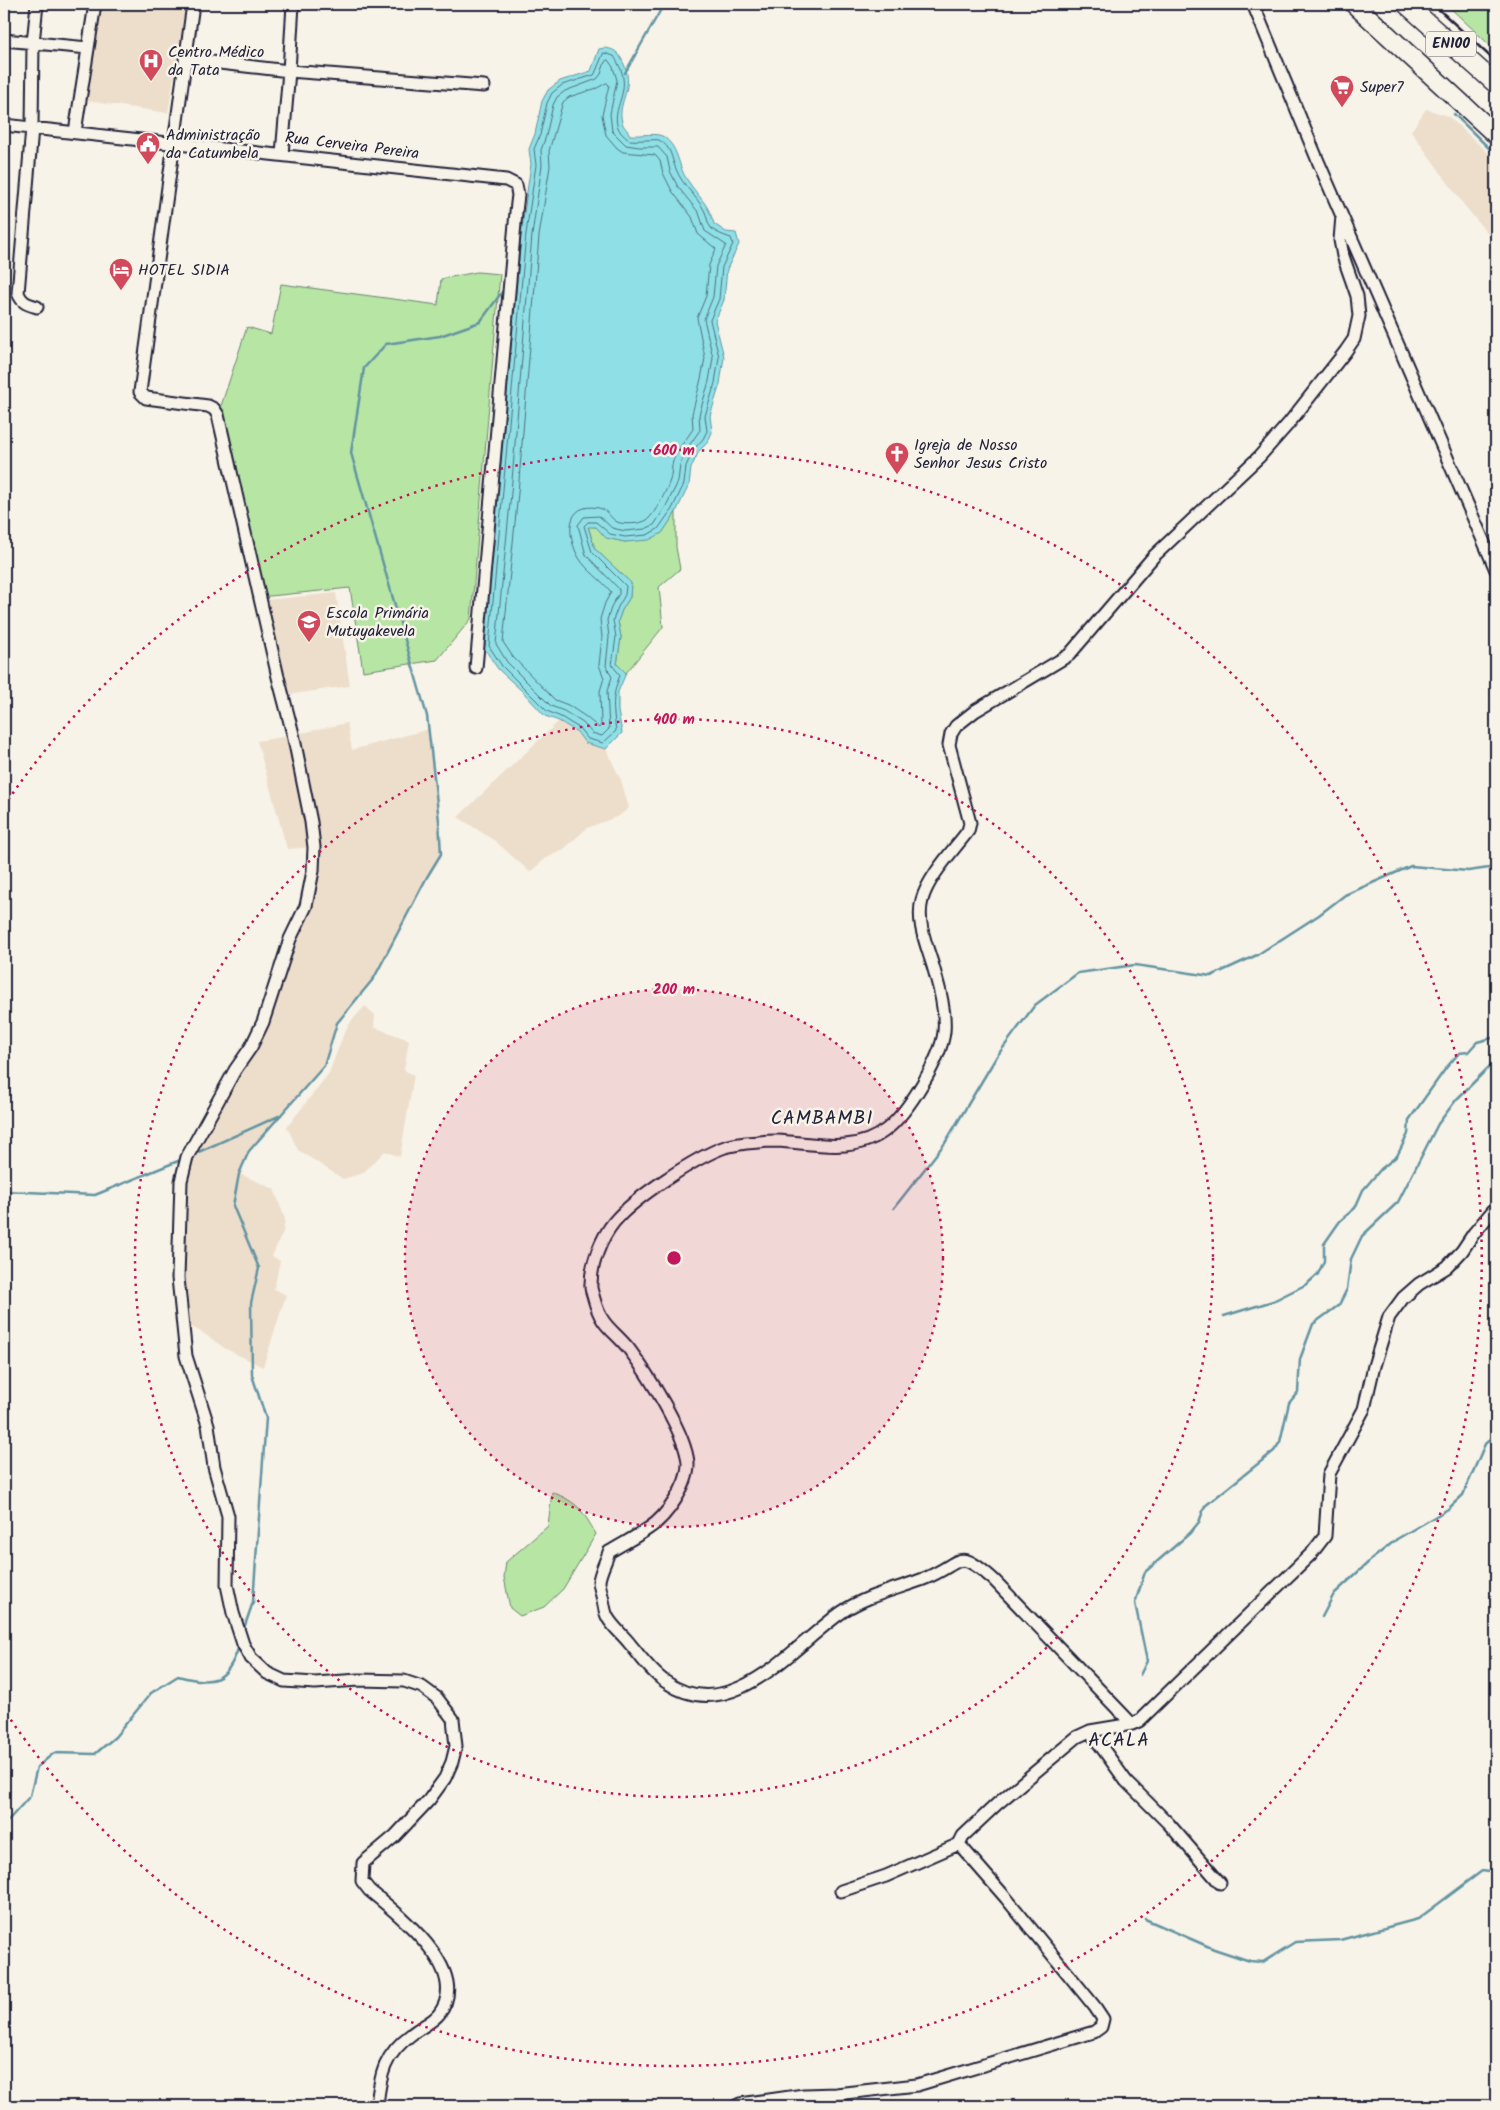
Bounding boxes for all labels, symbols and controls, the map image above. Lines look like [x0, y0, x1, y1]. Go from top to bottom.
road number: EN100 [1426, 32, 1476, 56]
place label: Centro Médico da Tata [168, 40, 264, 83]
hospital icon: Centro Médico da Tata [138, 48, 164, 82]
supermarket icon: Super7 [1329, 74, 1355, 108]
place label: Super7 [1360, 75, 1404, 100]
place label: Administração da Catumbela [166, 123, 260, 166]
street label: Rua Cerveira Pereira [283, 125, 421, 167]
public building icon: Administração da Catumbela [135, 131, 161, 165]
hotel icon: HOTEL SIDIA [108, 257, 134, 291]
place label: HOTEL SIDIA [138, 258, 230, 283]
place label: Igreja de Nosso Senhor Jesus Cristo [914, 433, 1047, 476]
text: 600 m [653, 439, 695, 463]
church icon: Igreja de Nosso Senhor Jesus Cristo [884, 441, 910, 475]
place label: Escola Primária Mutuyakevela [326, 601, 429, 644]
school or university icon: Escola Primária Mutuyakevela [296, 609, 322, 643]
text: 400 m [653, 708, 695, 732]
text: 200 m [653, 978, 695, 1002]
district label: CAMBAMBI [771, 1104, 873, 1134]
centre of rings [665, 1249, 683, 1267]
district label: ACALA [1088, 1726, 1150, 1756]

